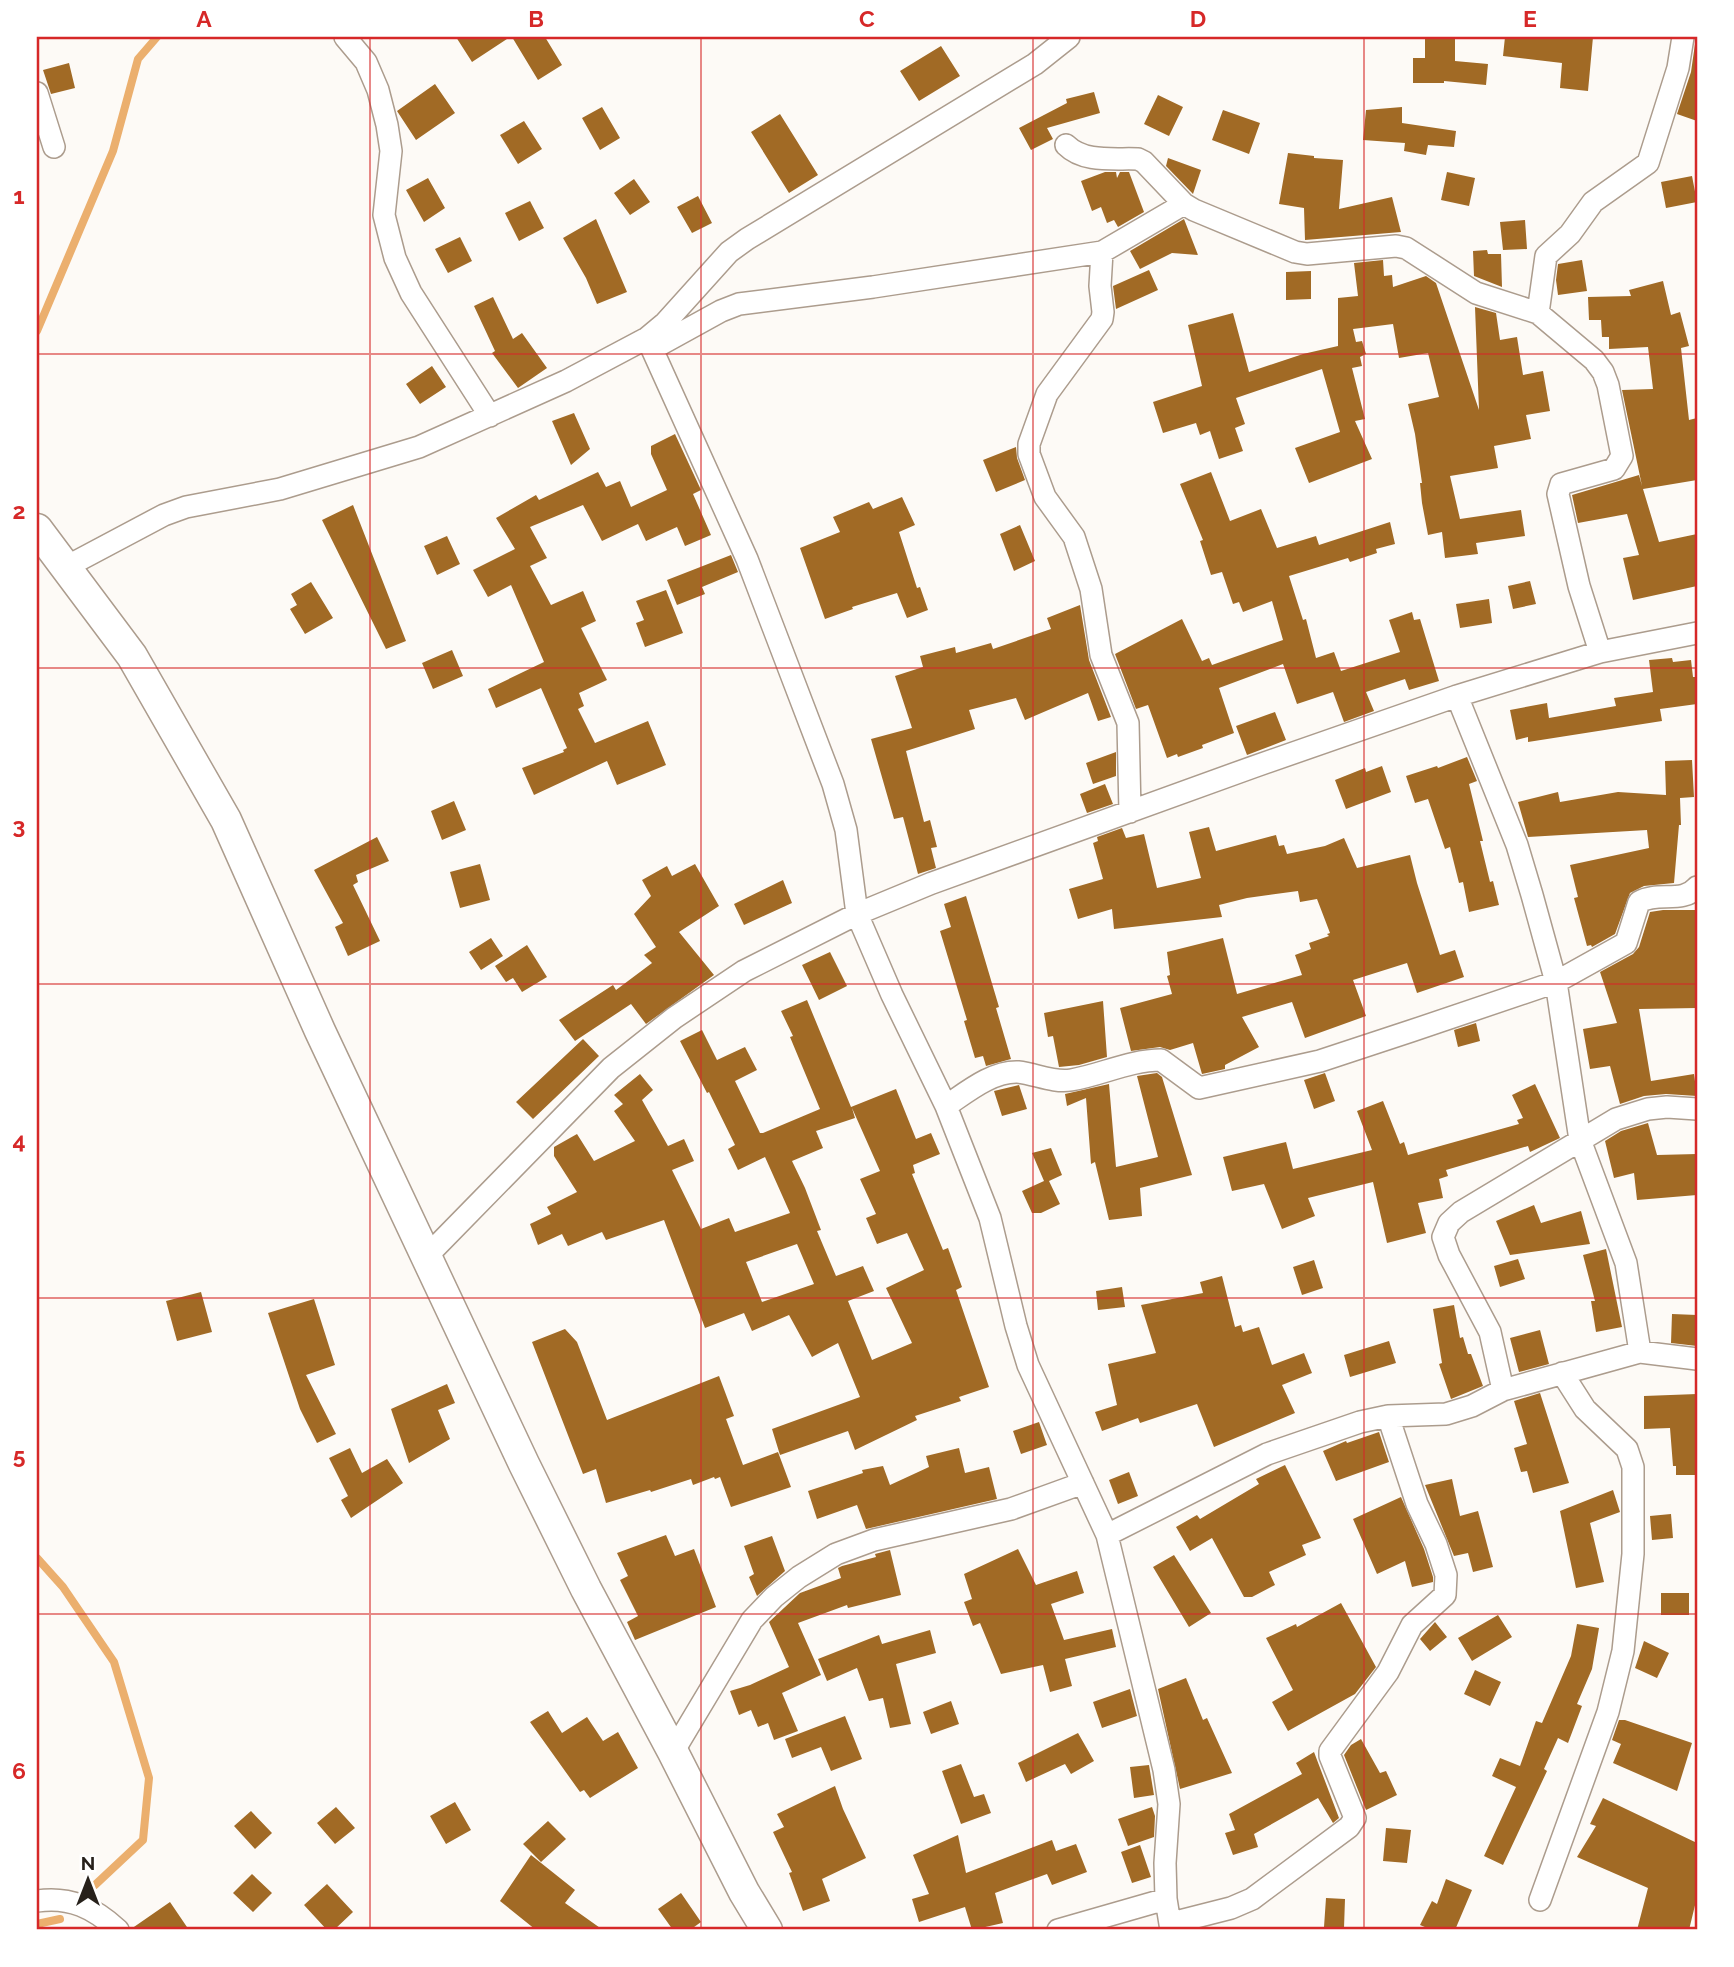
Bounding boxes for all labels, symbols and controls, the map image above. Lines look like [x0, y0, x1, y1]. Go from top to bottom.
text: A [196, 5, 212, 32]
text: B [528, 5, 544, 32]
text: C [859, 5, 875, 32]
text: D [1190, 5, 1206, 32]
text: E [1523, 5, 1537, 32]
text: 1 [13, 182, 25, 209]
text: 2 [13, 497, 25, 524]
text: 3 [13, 812, 25, 839]
text: 4 [12, 1127, 26, 1154]
text: 5 [13, 1442, 26, 1469]
text: 6 [12, 1757, 26, 1784]
north arrow [52, 1844, 122, 1914]
text: N [81, 1852, 95, 1874]

